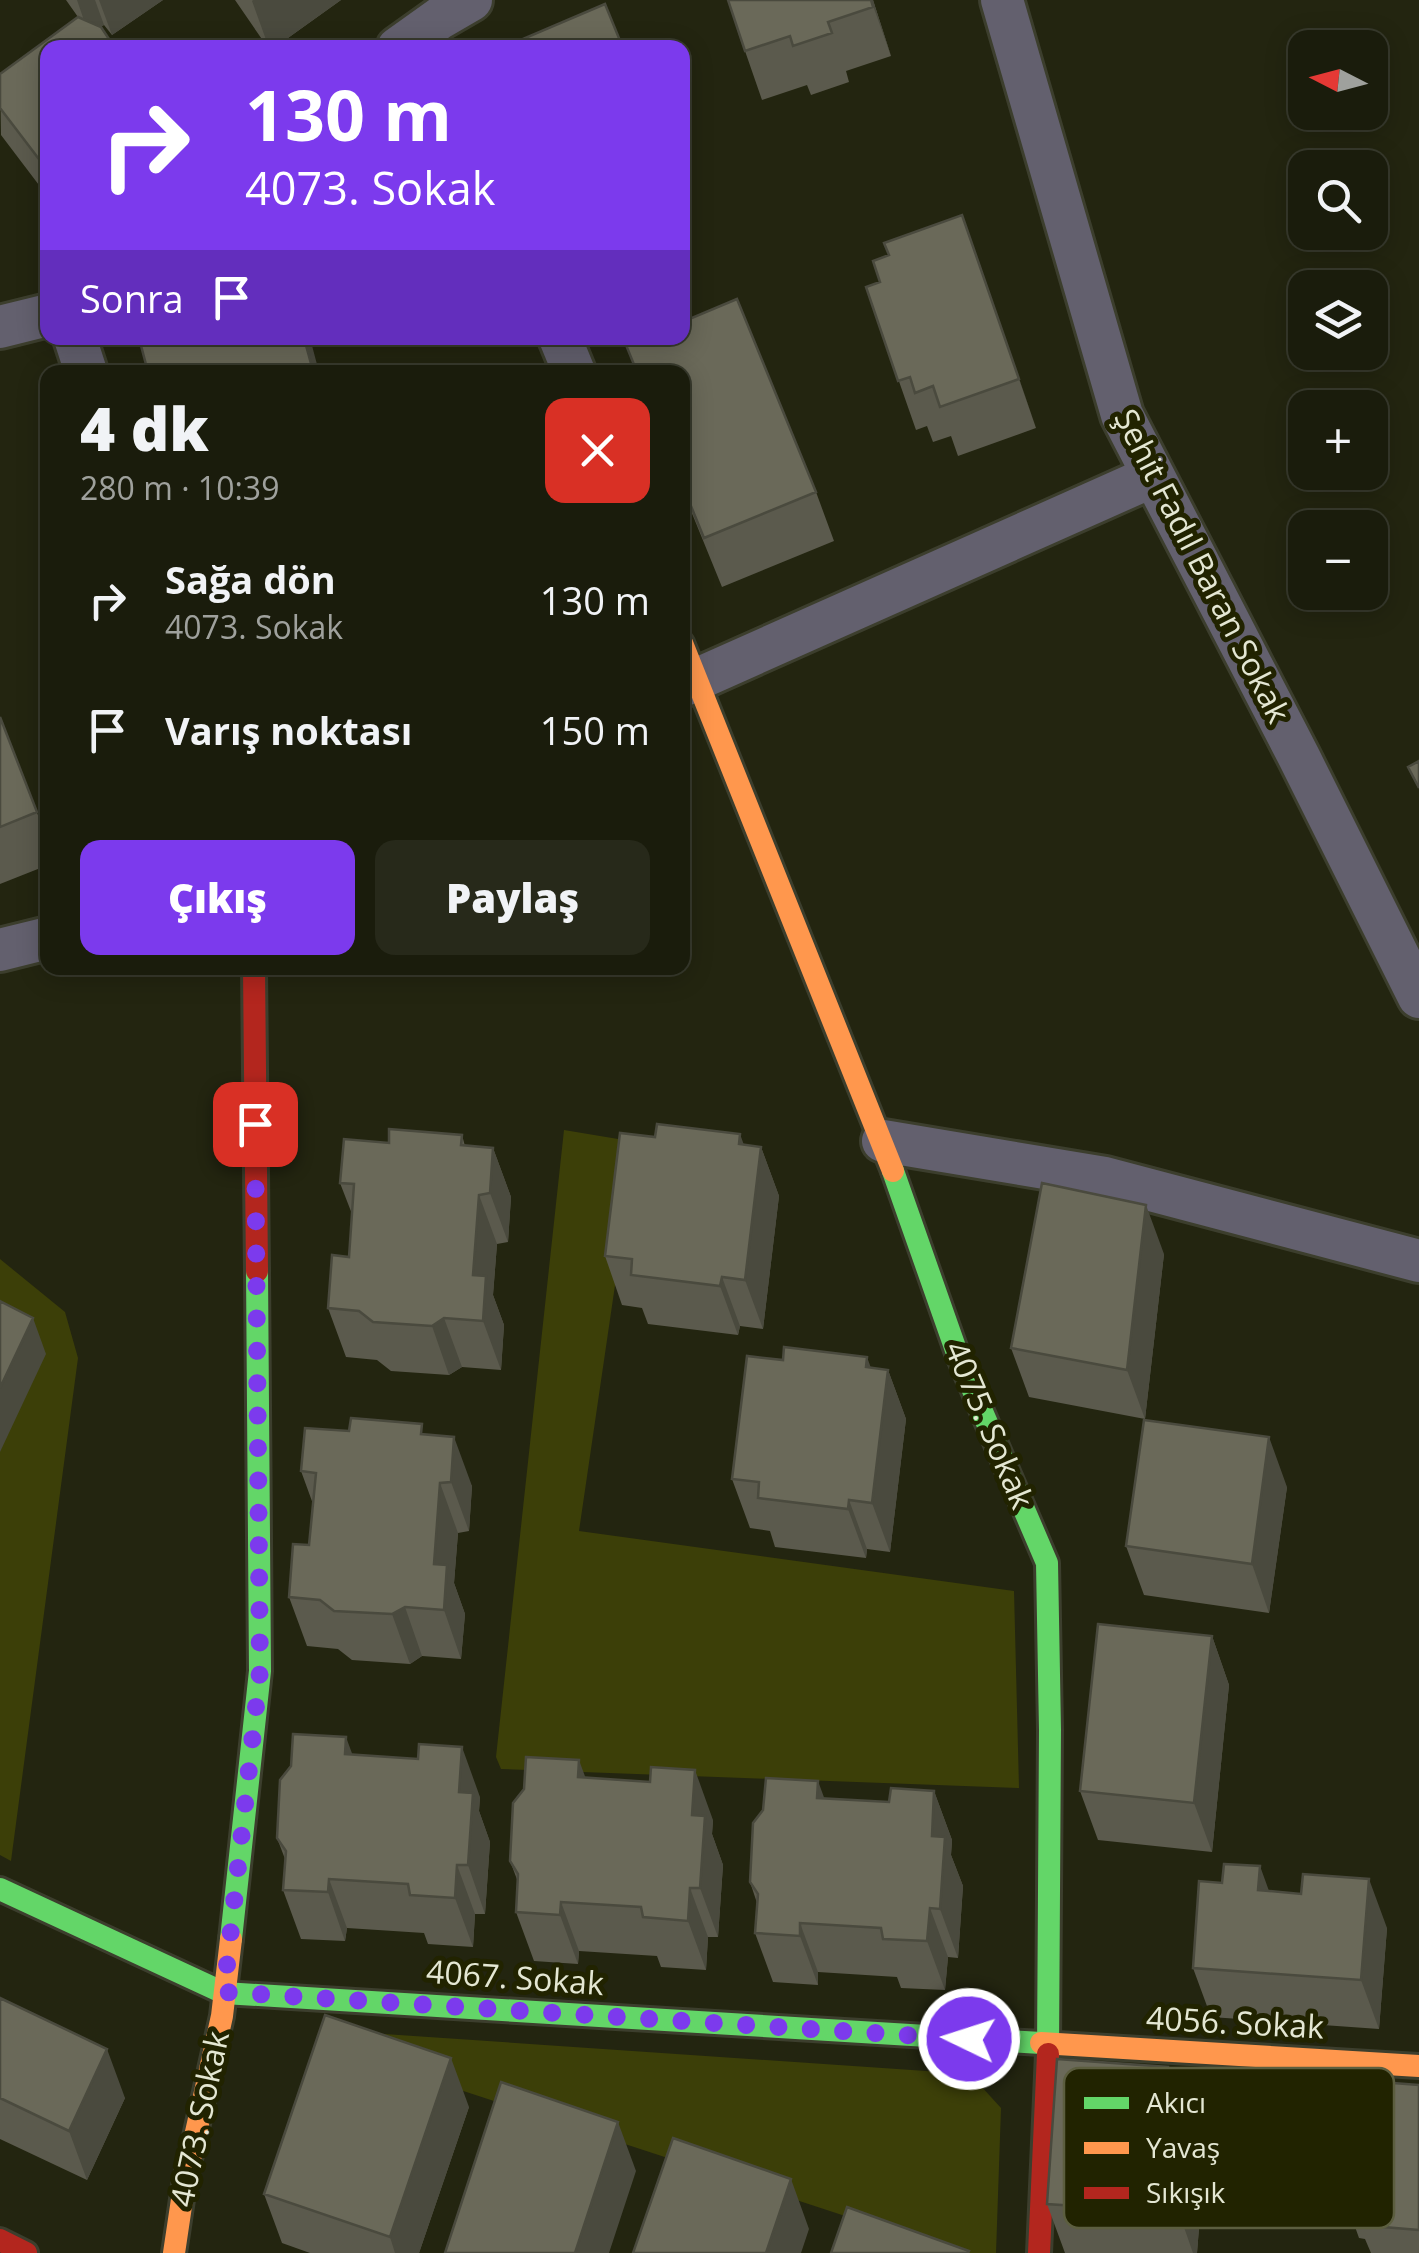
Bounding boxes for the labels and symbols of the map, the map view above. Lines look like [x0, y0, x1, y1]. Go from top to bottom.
north arrow [1288, 30, 1388, 130]
street label: Şehit Fadıl Baran Sokak [1105, 401, 1301, 730]
pin [213, 1082, 298, 1167]
street label: 4075. Sokak [936, 1334, 1045, 1515]
street label: 4067. Sokak [425, 1949, 606, 2004]
position arrow [917, 1987, 1021, 2091]
street label: 4056. Sokak [1145, 1995, 1325, 2048]
street label: 4073. Sokak [159, 2027, 238, 2210]
legend [1064, 2068, 1394, 2228]
text: Akıcı [1146, 2083, 1206, 2121]
text: Yavaş [1146, 2128, 1220, 2166]
text: Sıkışık [1146, 2173, 1226, 2211]

